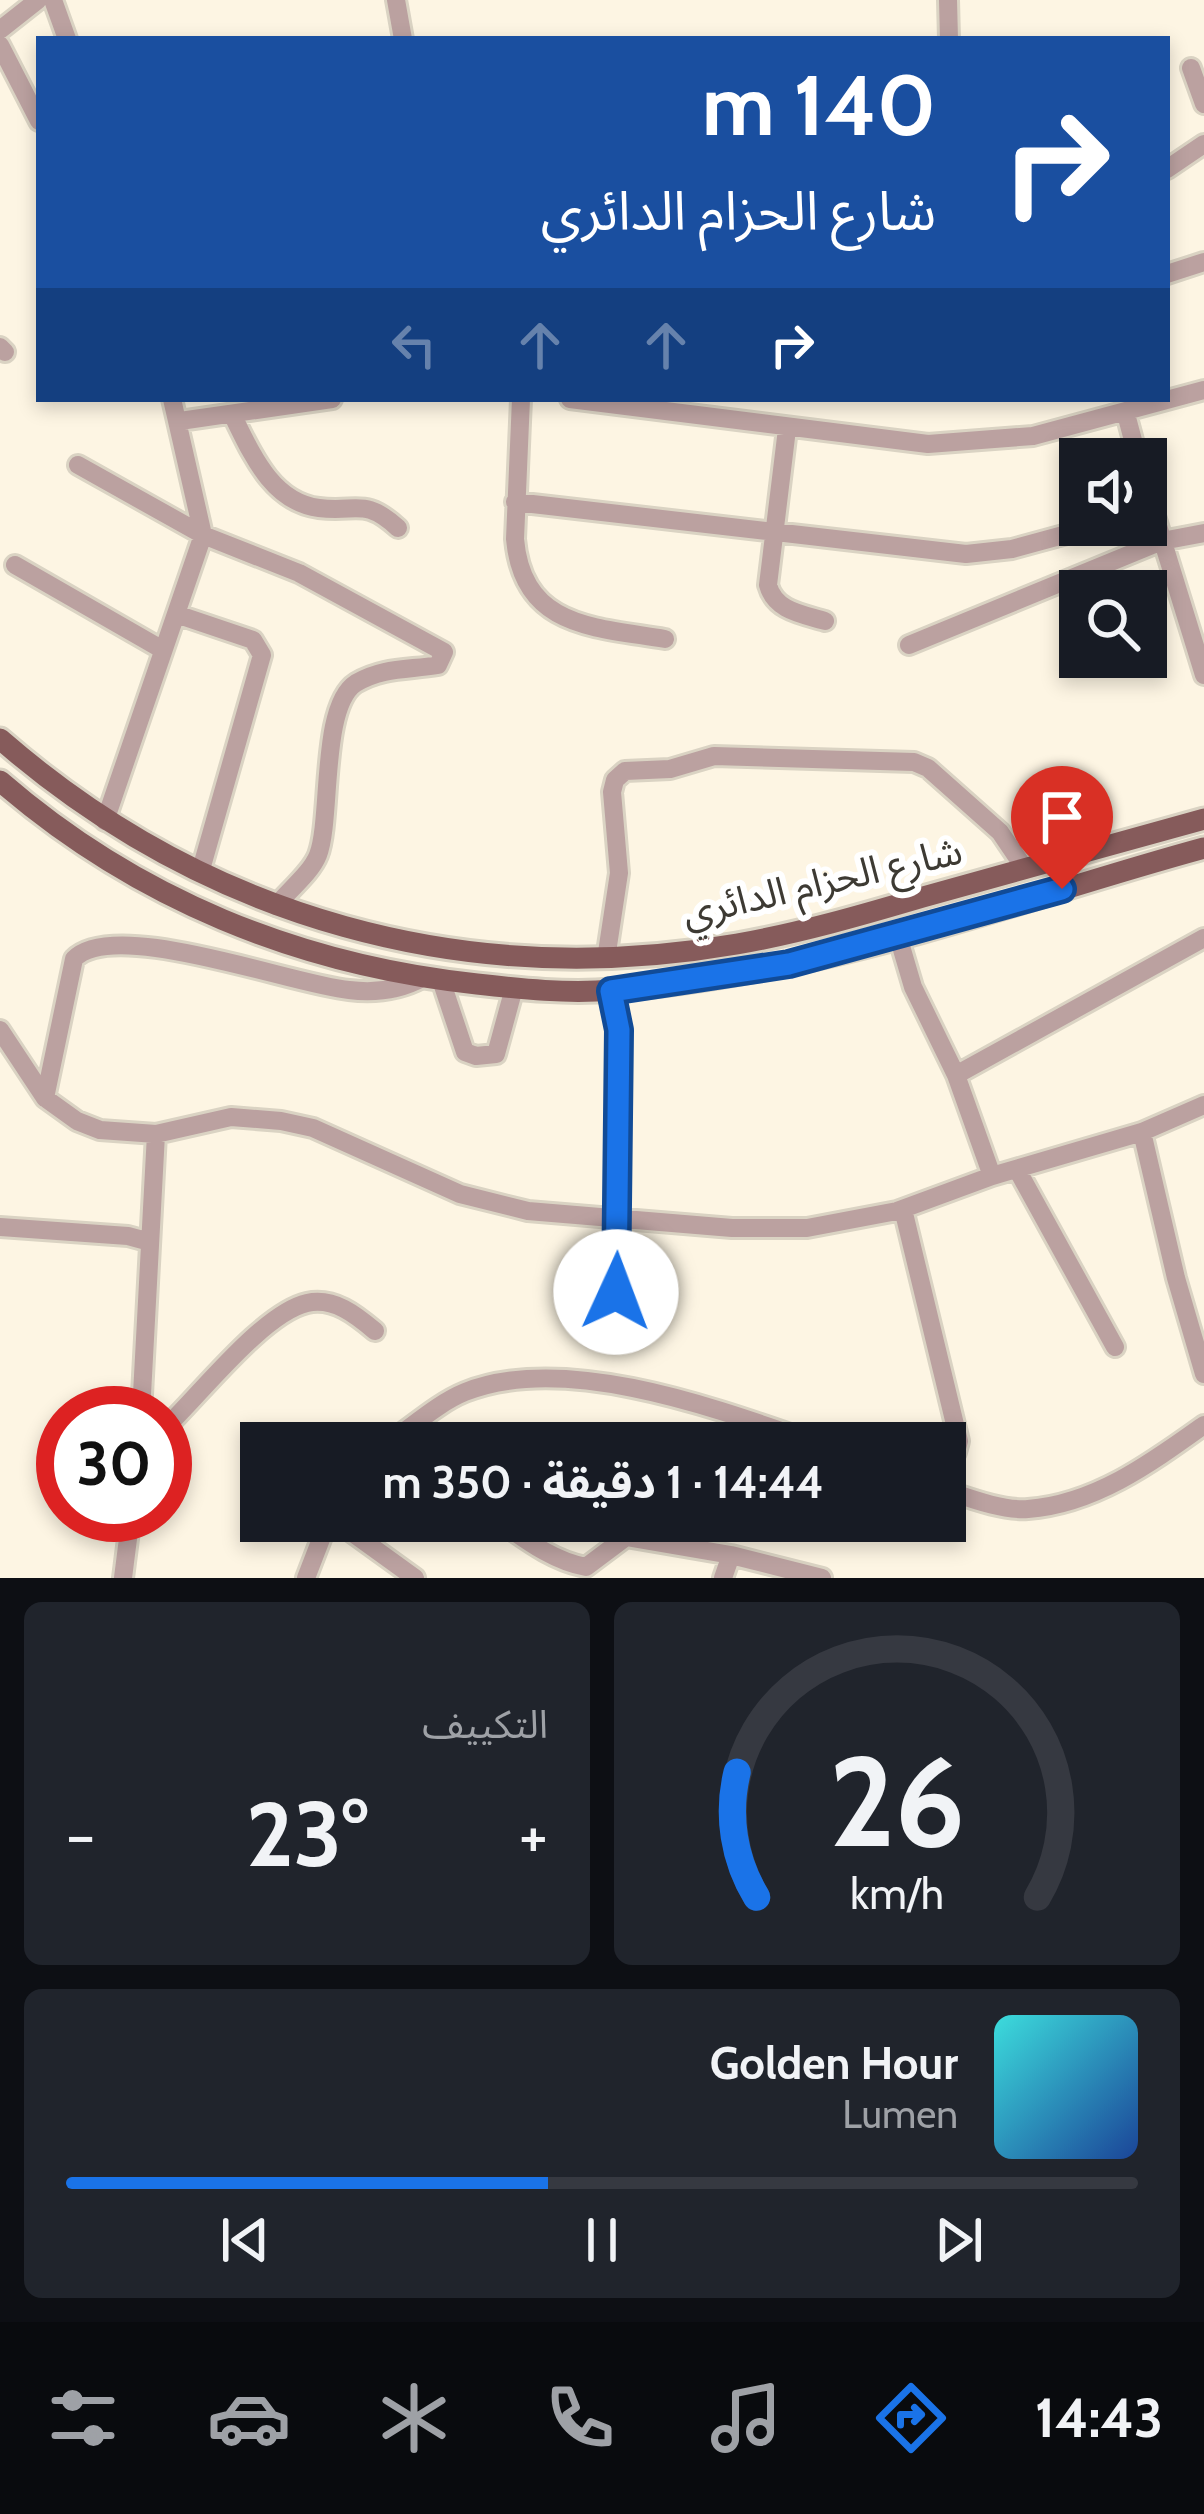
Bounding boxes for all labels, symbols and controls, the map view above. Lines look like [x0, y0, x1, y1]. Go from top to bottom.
text: 140 m [702, 54, 936, 156]
icon: right [978, 84, 1134, 240]
text: شارع الحزام الدائري [541, 178, 936, 244]
icon: left [381, 312, 447, 378]
icon: ahead [507, 312, 573, 378]
icon: ahead [633, 312, 699, 378]
icon: right [759, 312, 825, 378]
map controls [1059, 438, 1167, 678]
button: sound [1059, 438, 1167, 546]
button: search [1059, 570, 1167, 678]
pin [1011, 766, 1113, 889]
icon: arrive [1029, 784, 1095, 850]
street label: شارع الحزام الدائري [678, 826, 968, 942]
position arrow [553, 1229, 679, 1355]
speed limit sign: 30 [36, 1386, 192, 1542]
text: 14:44 · 1 دقيقة · 350 m [382, 1455, 824, 1509]
text: التكييف [422, 1700, 548, 1748]
text: 26 [829, 1726, 965, 1877]
text: 23° [246, 1779, 368, 1889]
text: − [66, 1794, 95, 1875]
text: + [519, 1794, 548, 1875]
text: km/h [850, 1867, 944, 1919]
text: Golden Hour [710, 2036, 958, 2090]
text: Lumen [842, 2090, 958, 2138]
icon: previous [212, 2207, 278, 2273]
icon: pause [569, 2207, 635, 2273]
icon: next [926, 2207, 992, 2273]
icon: filters [41, 2376, 125, 2460]
icon: car [207, 2376, 291, 2460]
icon: climate [372, 2376, 456, 2460]
icon: phone [538, 2376, 622, 2460]
icon: music [704, 2376, 788, 2460]
icon: directions [869, 2376, 953, 2460]
text: 14:43 [1035, 2385, 1163, 2451]

